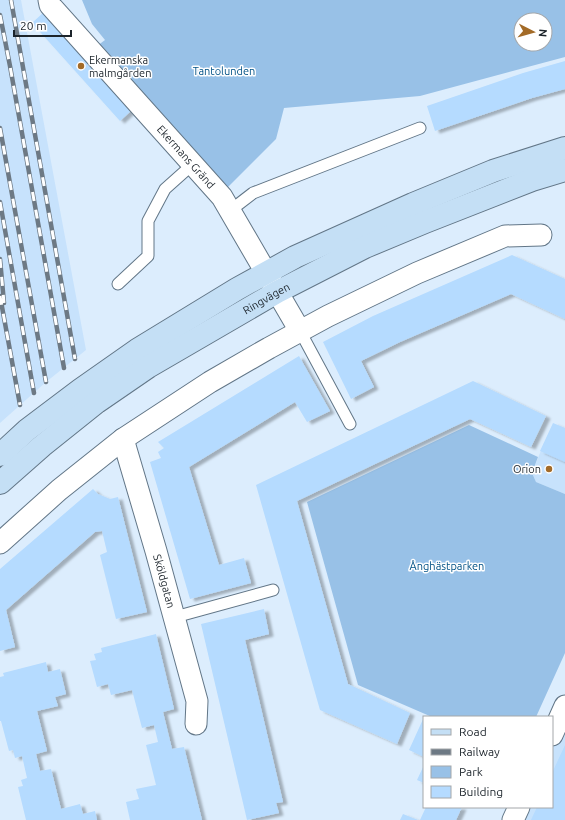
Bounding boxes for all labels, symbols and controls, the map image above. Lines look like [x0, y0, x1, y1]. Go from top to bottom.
scale bar [14, 12, 71, 38]
north arrow [513, 12, 553, 52]
text: 20 m [20, 19, 47, 32]
text: N [537, 28, 549, 38]
place label: Ekermanska malmgården [89, 54, 151, 79]
marker: Ekermanska malmgården [76, 61, 86, 71]
park label: Tantolunden [193, 65, 255, 77]
street label: Ekermans Gränd [155, 123, 217, 191]
street label: Ringvägen [241, 281, 292, 316]
place label: Orion [513, 463, 541, 475]
marker: Orion [544, 464, 554, 474]
street label: Sköldgatan [151, 553, 177, 609]
park label: Ånghästparken [410, 560, 484, 572]
legend [423, 716, 553, 808]
text: Road [459, 725, 487, 738]
text: Railway [459, 745, 500, 758]
text: Park [459, 765, 483, 778]
text: Building [459, 785, 503, 798]

